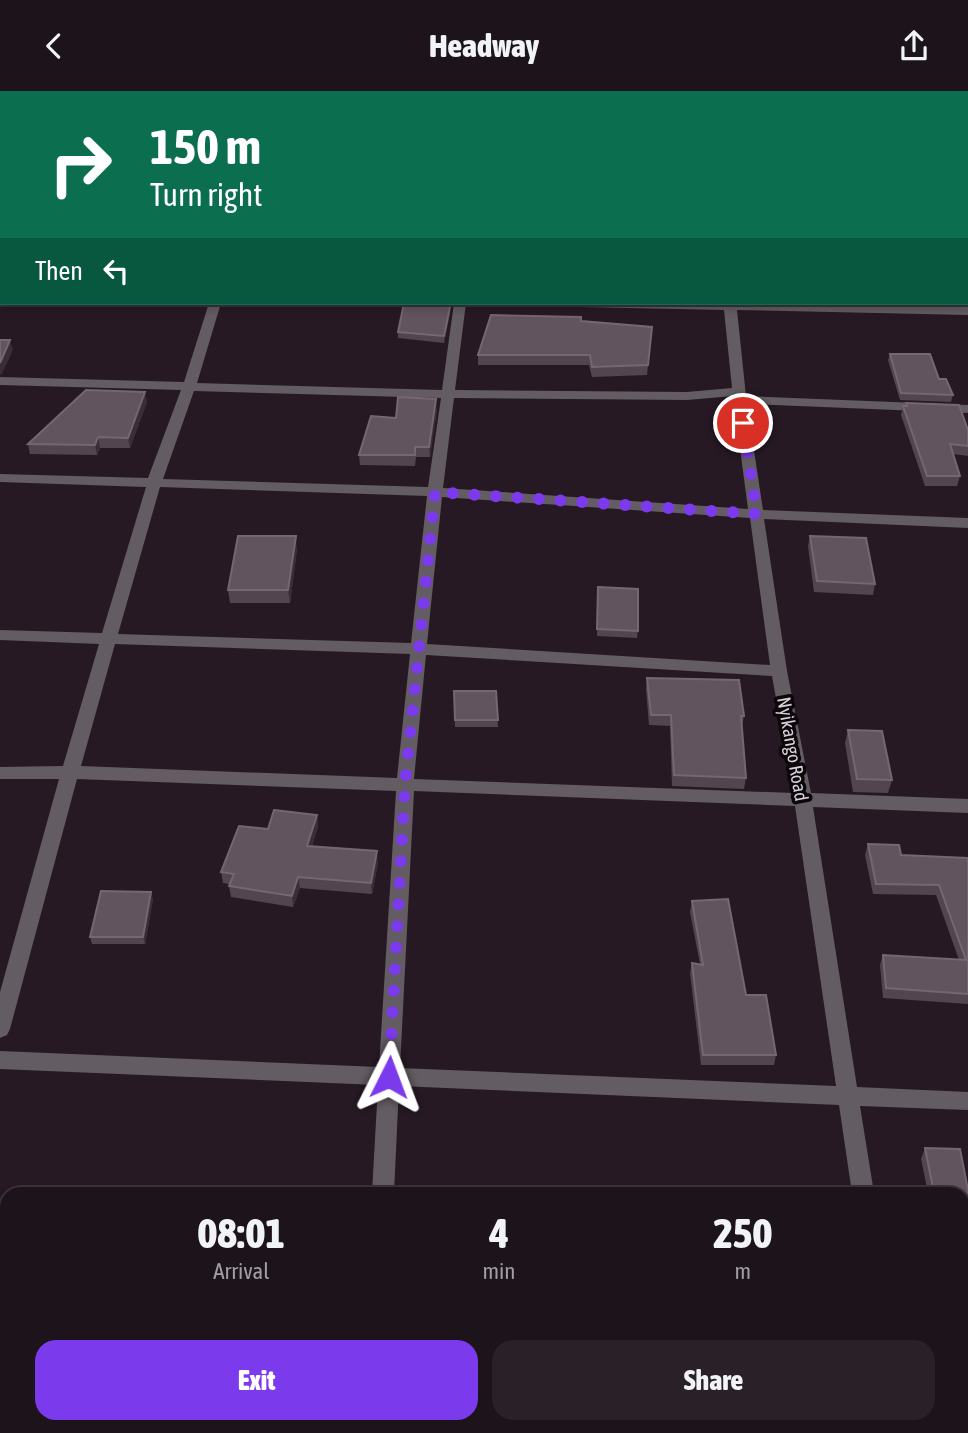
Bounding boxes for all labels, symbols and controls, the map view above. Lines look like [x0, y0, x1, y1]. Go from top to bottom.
icon: back [35, 27, 73, 65]
text: Headway [429, 27, 539, 64]
icon: share [895, 27, 933, 65]
text: 150 m [150, 118, 261, 174]
icon: right [35, 119, 126, 210]
text: Turn right [150, 176, 263, 213]
icon: left [97, 252, 135, 290]
text: Then [35, 256, 83, 286]
pin [713, 393, 773, 453]
icon: arrive [724, 404, 762, 442]
street label: Nyikango Road [773, 695, 813, 803]
position arrow [352, 1040, 426, 1114]
text: 08:01 [198, 1209, 285, 1257]
text: 4 [489, 1209, 509, 1257]
text: 250 [713, 1209, 772, 1257]
text: Arrival [213, 1258, 269, 1284]
text: min [483, 1258, 516, 1284]
text: m [734, 1258, 751, 1284]
button: Exit [35, 1340, 478, 1420]
button: Share [492, 1340, 935, 1420]

